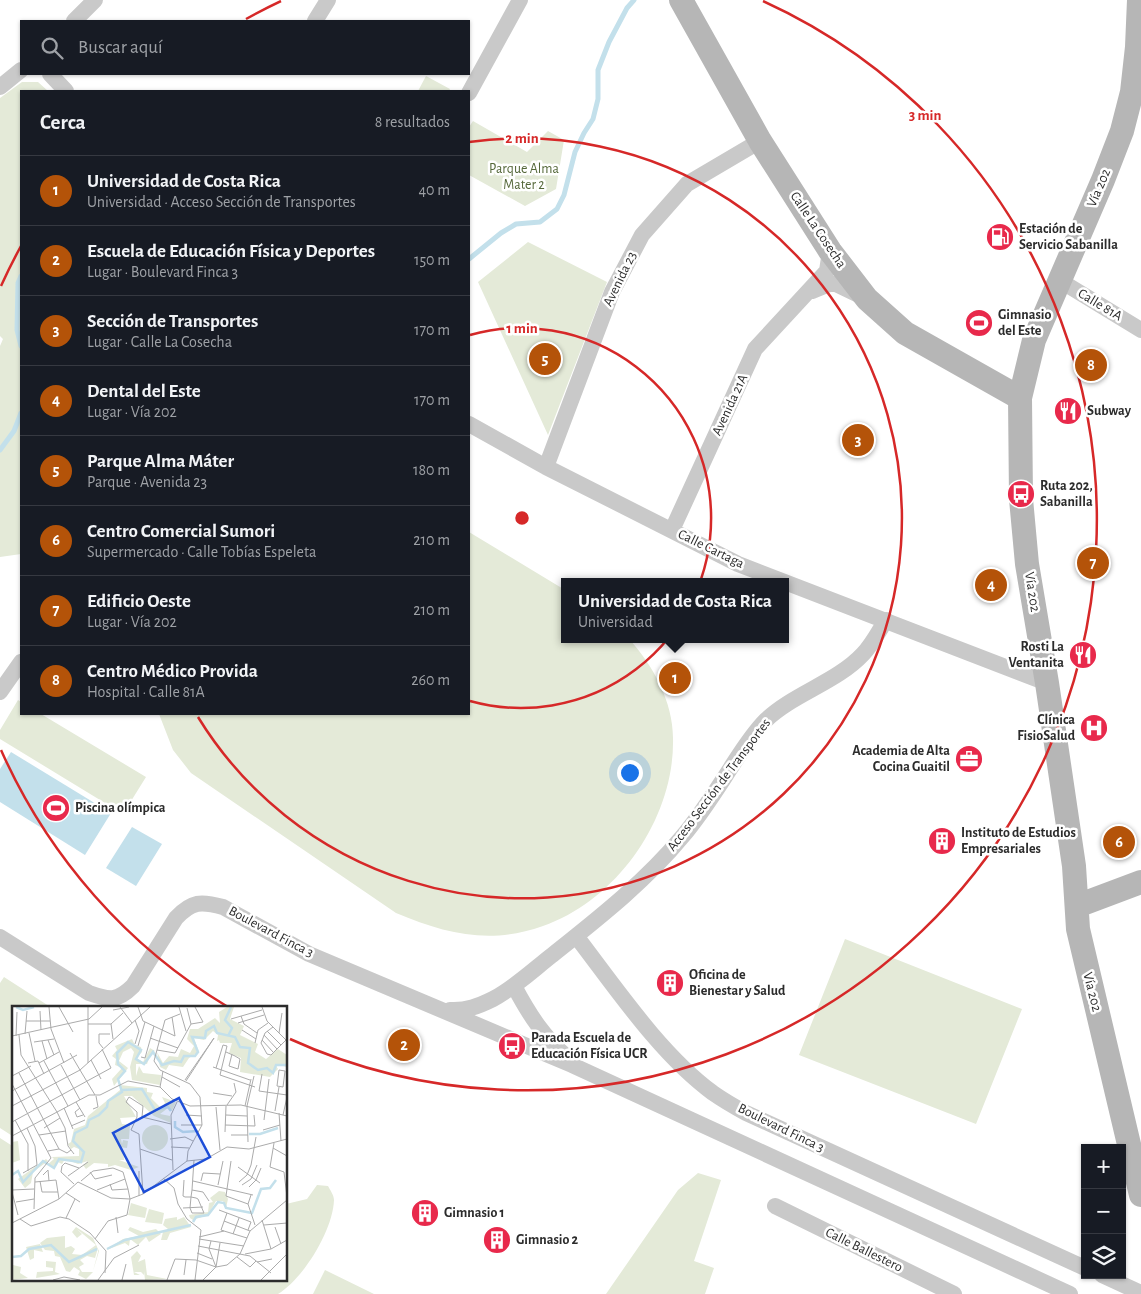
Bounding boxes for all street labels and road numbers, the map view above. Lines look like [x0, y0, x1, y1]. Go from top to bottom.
street label: Vía 202 [1085, 167, 1113, 209]
street label: Calle La Cosecha [787, 189, 849, 271]
street label: Avenida 23 [601, 249, 639, 308]
street label: Calle 81A [1075, 286, 1125, 324]
street label: Avenida 21A [710, 372, 750, 438]
street label: Calle Cartaga [676, 527, 747, 571]
street label: Vía 202 [1022, 571, 1042, 613]
street label: Acceso Sección de Transportes [665, 716, 773, 854]
street label: Boulevard Finca 3 [226, 904, 316, 960]
street label: Vía 202 [1080, 971, 1104, 1013]
street label: Boulevard Finca 3 [736, 1101, 826, 1155]
street label: Calle Ballestero [823, 1225, 905, 1275]

